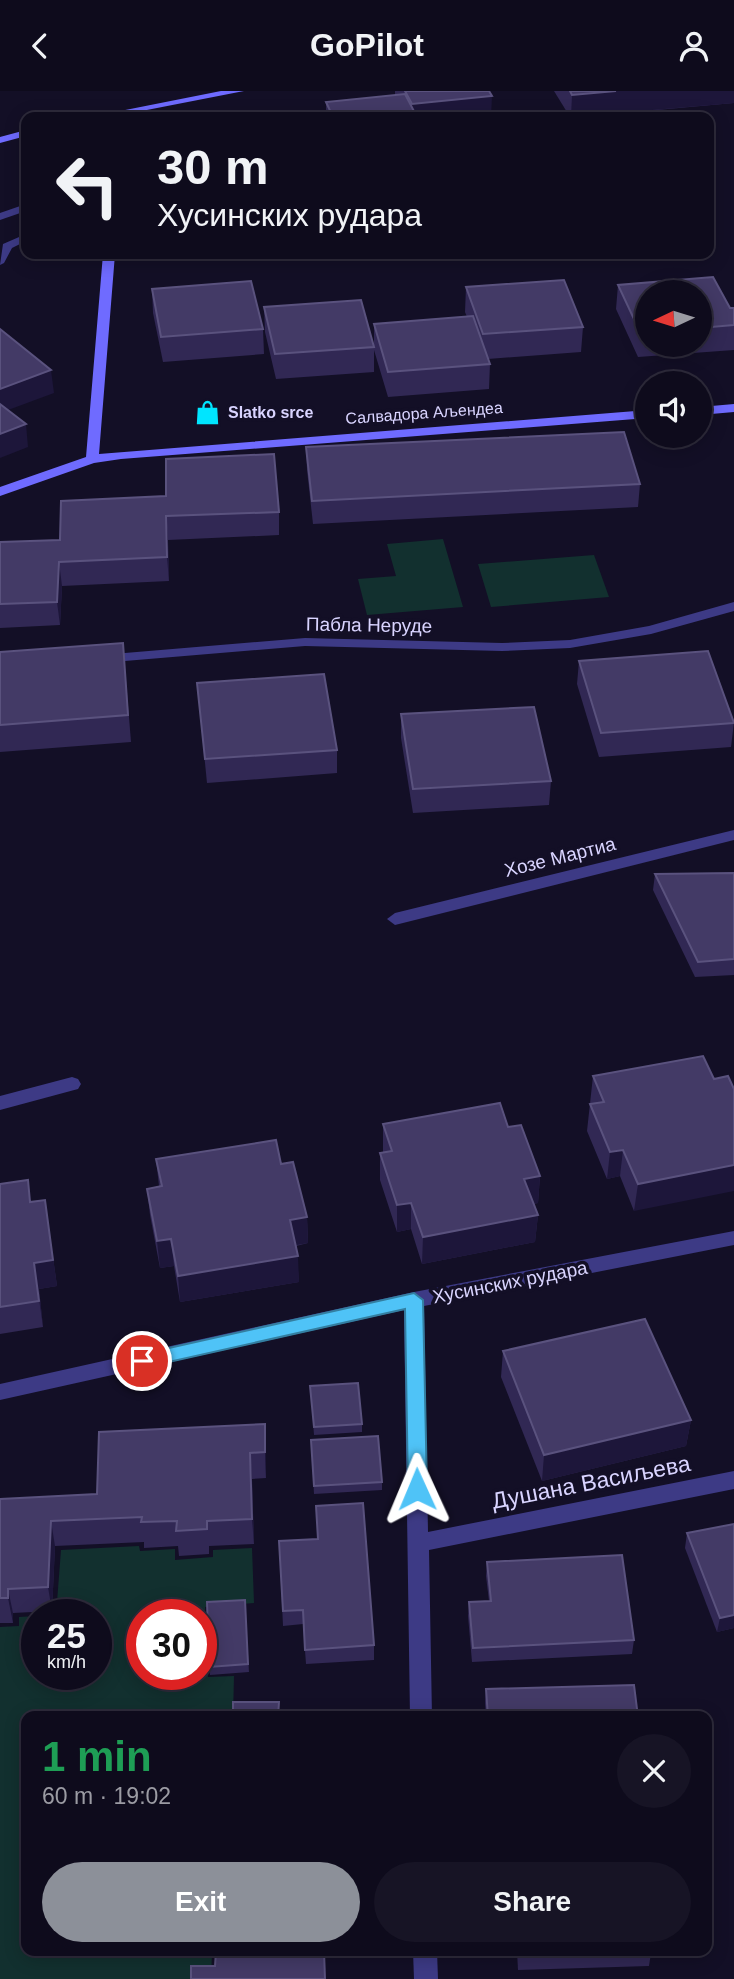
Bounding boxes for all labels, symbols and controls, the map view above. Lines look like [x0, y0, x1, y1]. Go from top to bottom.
icon: back [21, 27, 59, 65]
text: GoPilot [310, 27, 424, 63]
icon: person [675, 27, 713, 65]
icon: left [42, 140, 133, 231]
text: 30 m [157, 140, 269, 194]
text: Хусинских рудара [157, 197, 422, 233]
north arrow [635, 280, 712, 357]
map controls [635, 280, 712, 448]
button: sound [635, 371, 712, 448]
shop icon: Slatko srce [194, 398, 222, 426]
street label: Салвадора Аљендеа [345, 399, 503, 427]
place label: Slatko srce [228, 404, 313, 421]
street label: Пабла Неруде [306, 613, 432, 637]
street label: Хозе Мартиа [502, 833, 618, 881]
street label: Хусинских рудара [431, 1257, 590, 1307]
pin [112, 1331, 172, 1391]
icon: arrive [123, 1342, 161, 1380]
street label: Душана Васиљева [490, 1450, 693, 1514]
position arrow [380, 1452, 454, 1526]
speed limit sign: 30 [126, 1599, 217, 1690]
text: 25 [47, 1616, 86, 1655]
text: km/h [47, 1652, 86, 1672]
text: 1 min [42, 1733, 152, 1780]
button: close [617, 1734, 691, 1808]
text: 60 m · 19:02 [42, 1783, 171, 1809]
button: Exit [42, 1862, 360, 1942]
button: Share [374, 1862, 691, 1942]

